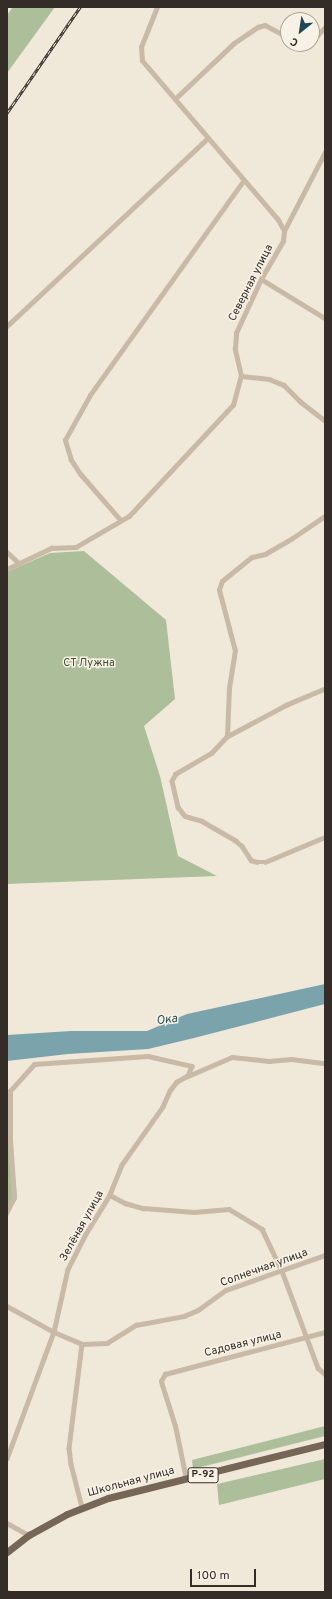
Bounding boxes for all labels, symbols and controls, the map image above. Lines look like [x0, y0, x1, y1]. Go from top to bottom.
north arrow [280, 12, 320, 52]
text: С [288, 34, 301, 49]
street label: Северная улица [226, 242, 276, 324]
park label: СТ Лужна [63, 656, 115, 670]
water label: Ока [156, 1013, 178, 1029]
street label: Зелёная улица [57, 1188, 107, 1264]
street label: Солнечная улица [219, 1246, 309, 1290]
street label: Садовая улица [203, 1328, 283, 1360]
street label: Школьная улица [86, 1464, 176, 1500]
road number: Р-92 [187, 1467, 219, 1483]
scale bar [192, 1561, 258, 1587]
text: 100 m [197, 1568, 230, 1584]

